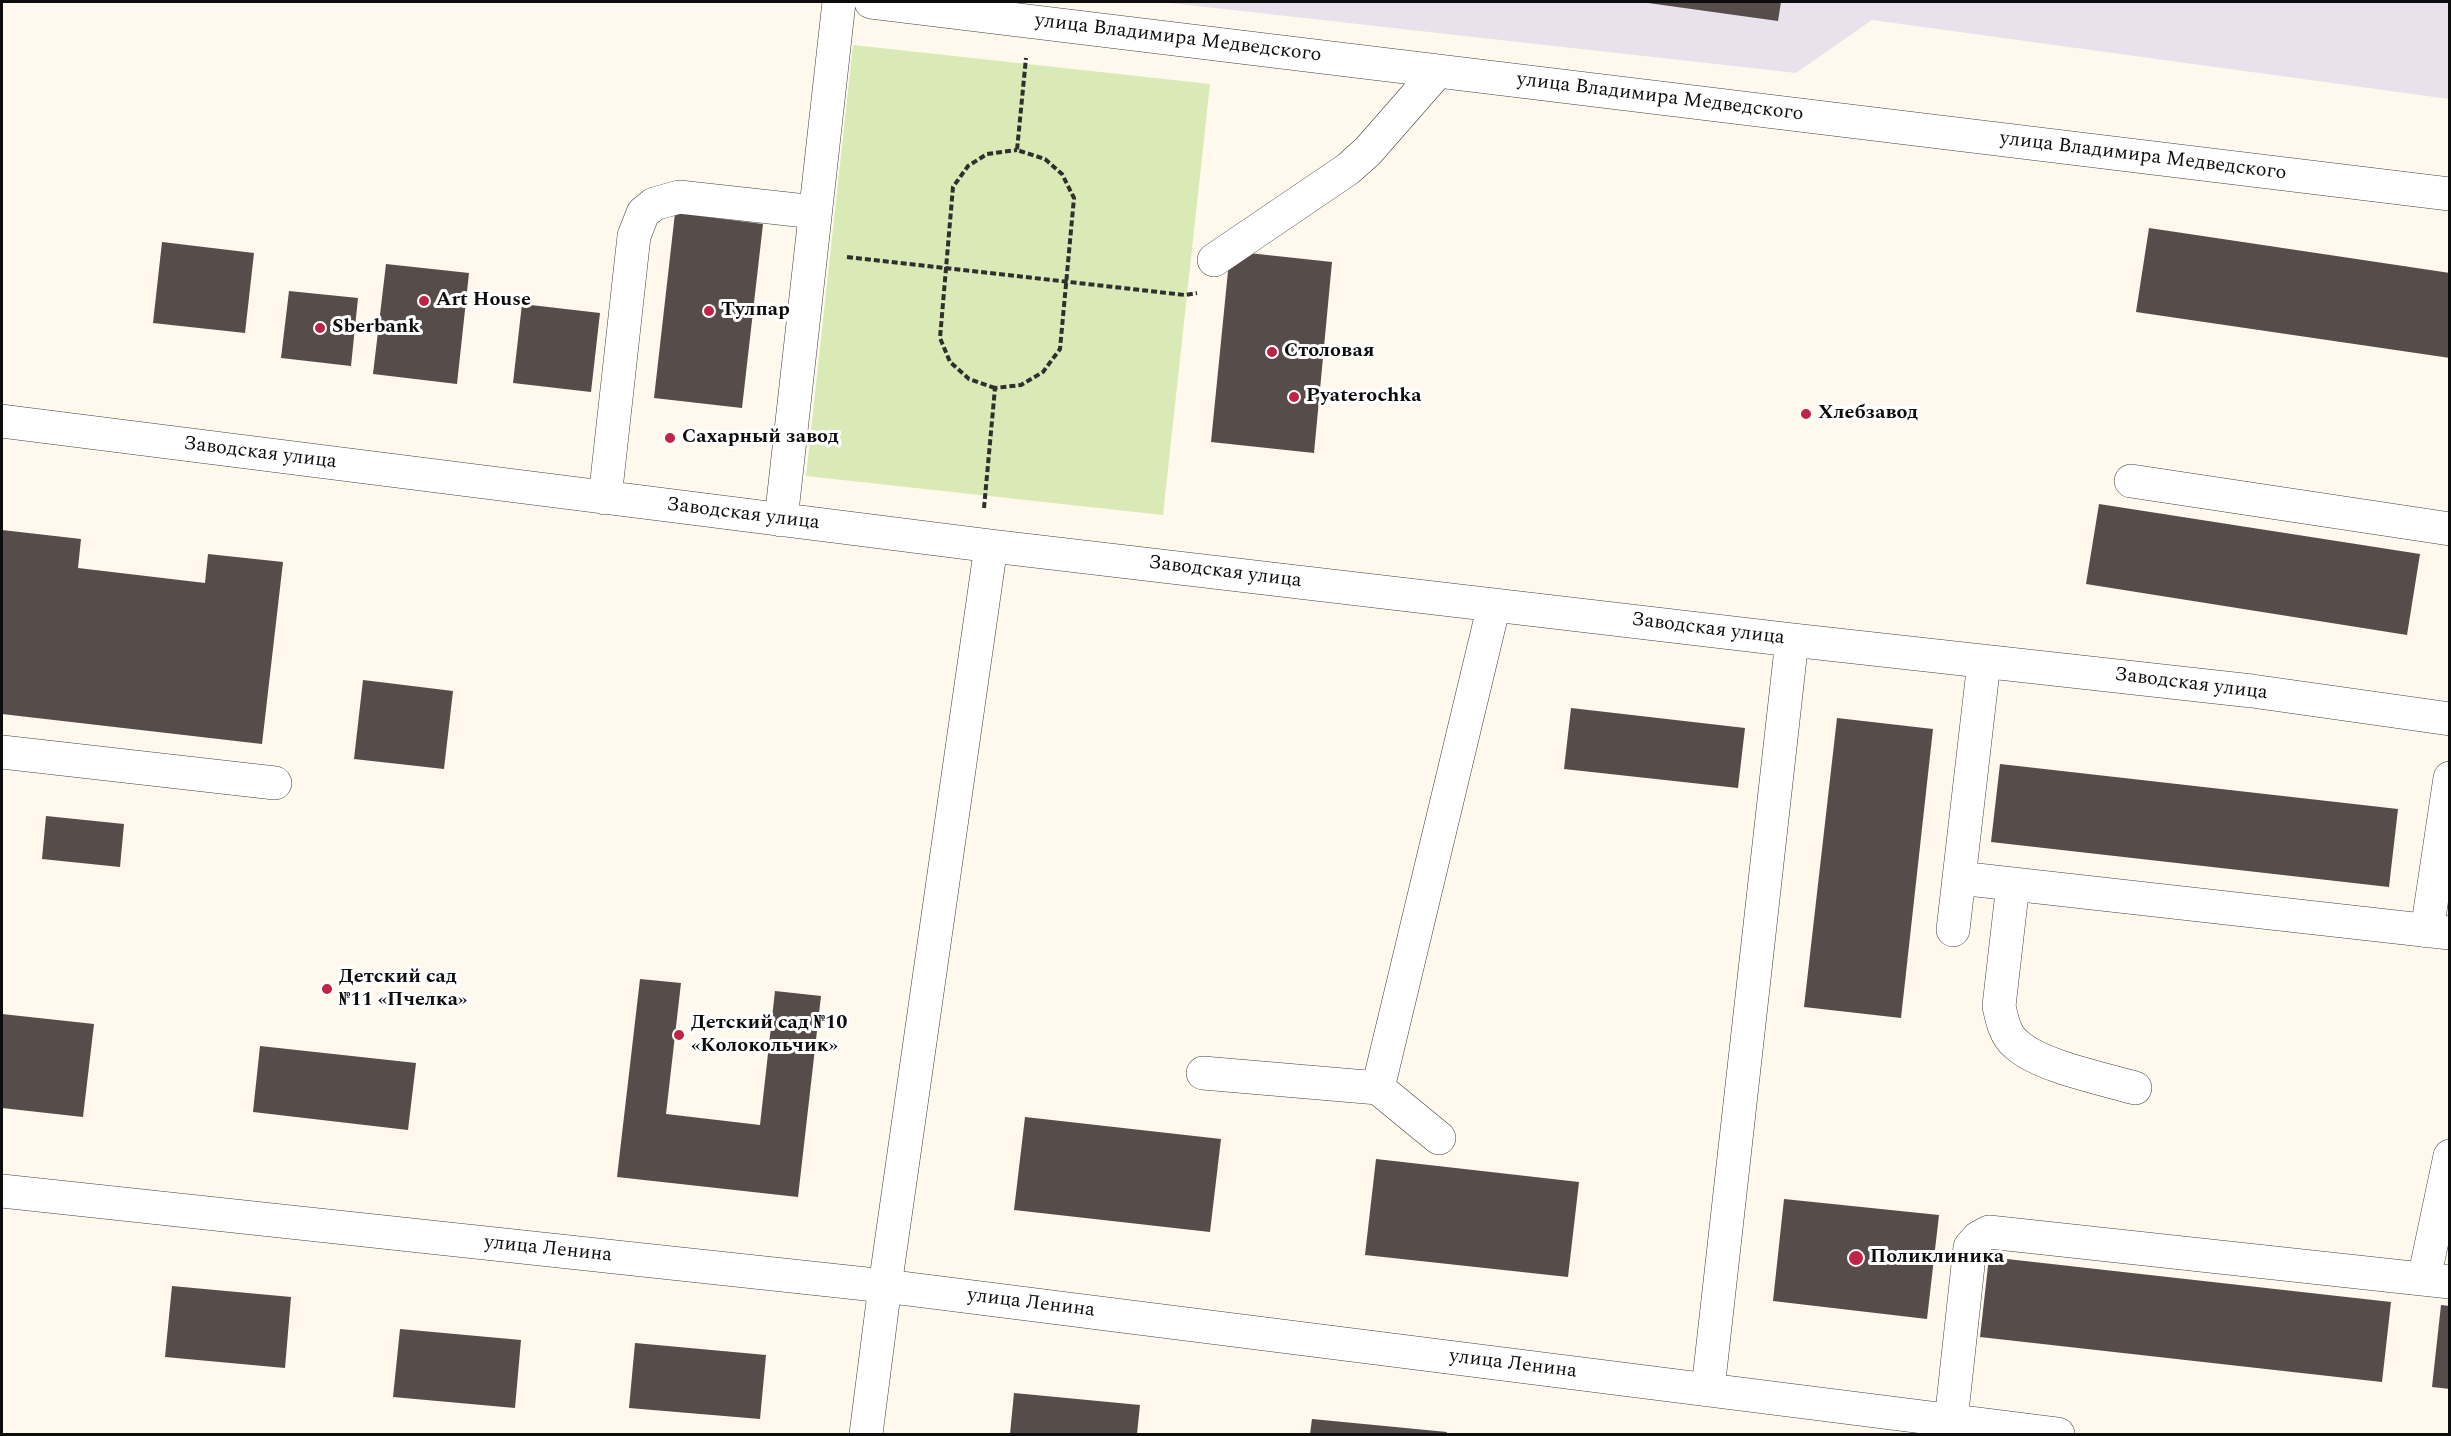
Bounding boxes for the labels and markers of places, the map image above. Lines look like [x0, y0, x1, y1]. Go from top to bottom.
place label: Art House [436, 289, 531, 313]
marker: Art House [417, 294, 431, 308]
place label: Тулпар [721, 299, 790, 323]
marker: Тулпар [702, 304, 716, 318]
place label: Sberbank [332, 316, 420, 340]
marker: Sberbank [313, 321, 327, 335]
place label: Столовая [1284, 340, 1374, 364]
marker: Столовая [1265, 345, 1279, 359]
place label: Pyaterochka [1306, 385, 1422, 409]
marker: Pyaterochka [1287, 390, 1301, 404]
place label: Хлебзавод [1818, 402, 1918, 426]
marker: Хлебзавод [1799, 407, 1813, 421]
place label: Сахарный завод [682, 426, 839, 450]
marker: Сахарный завод [663, 431, 677, 445]
place label: Детский сад №11 «Пчелка» [339, 966, 467, 1013]
marker: Детский сад №11 «Пчелка» [320, 982, 334, 996]
place label: Детский сад №10 «Колокольчик» [691, 1012, 847, 1059]
marker: Детский сад №10 «Колокольчик» [672, 1028, 686, 1042]
place label: Поликлиника [1870, 1246, 2004, 1270]
marker: Поликлиника [1847, 1249, 1865, 1267]

